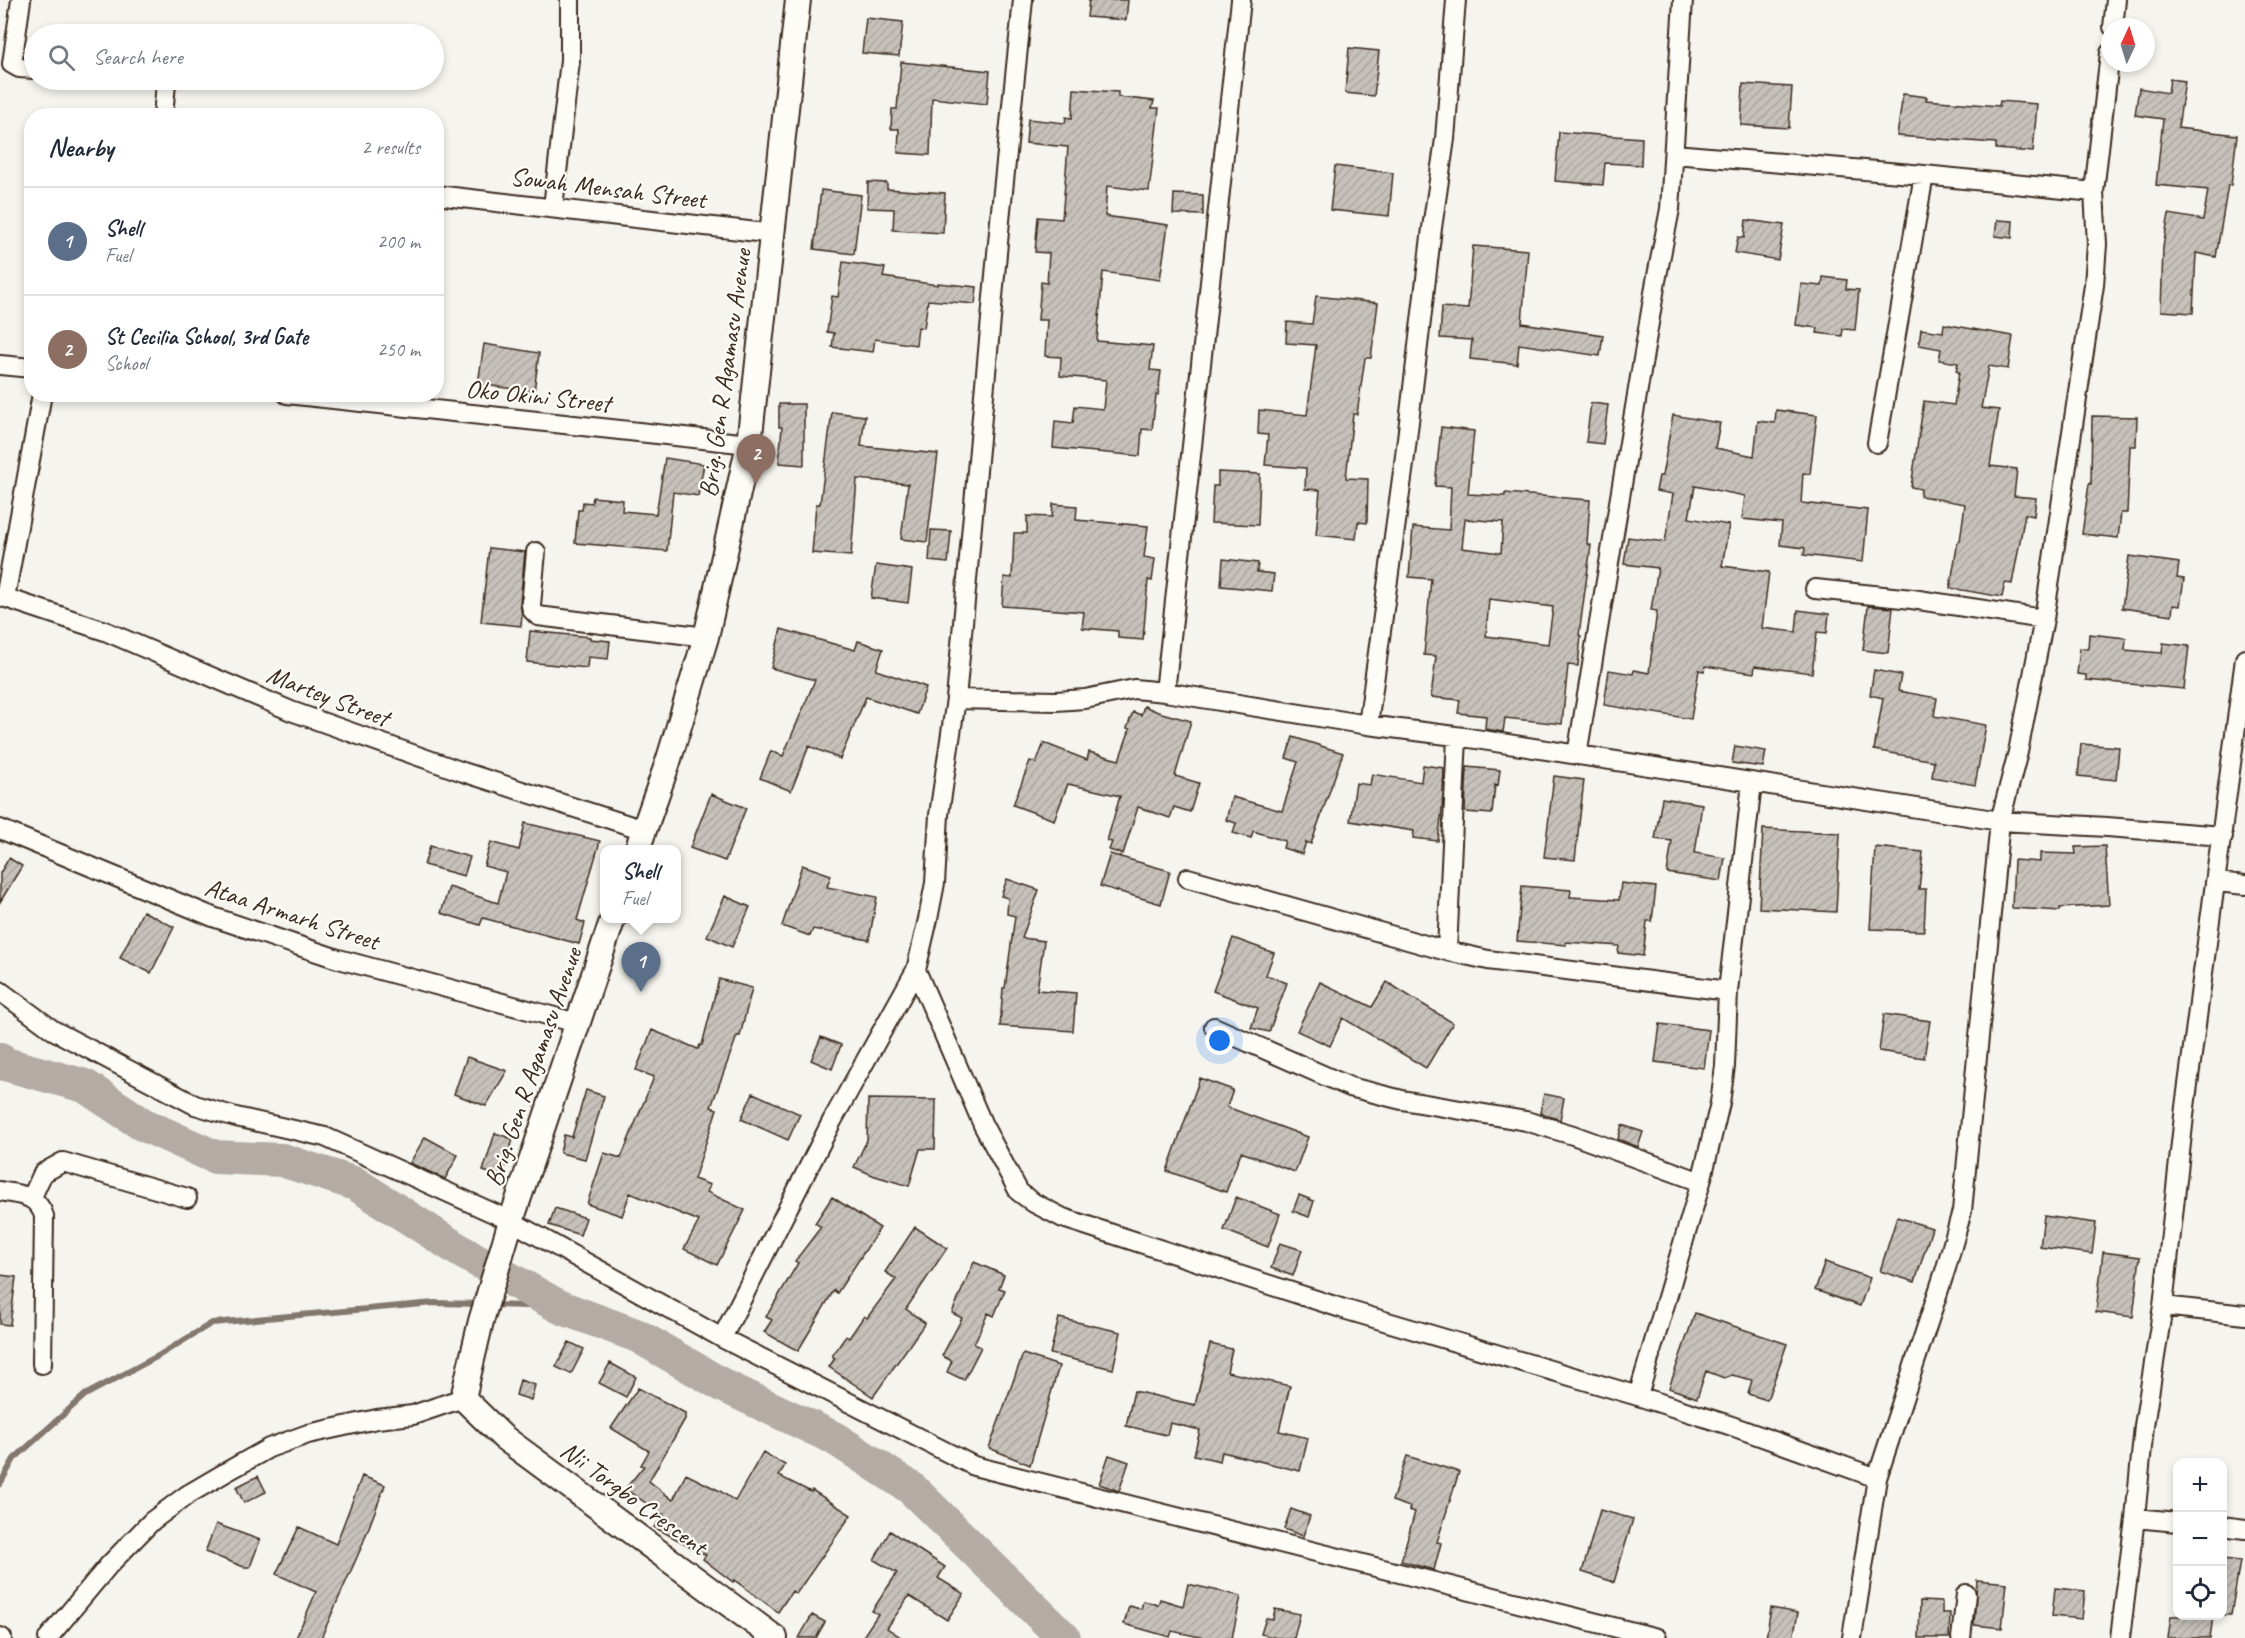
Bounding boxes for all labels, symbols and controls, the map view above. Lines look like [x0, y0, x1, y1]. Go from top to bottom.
north arrow [2101, 18, 2155, 72]
search box [24, 24, 444, 90]
icon: search [45, 41, 78, 74]
text: Search here [93, 43, 183, 71]
text: Nearby [48, 131, 113, 164]
text: 2 results [361, 135, 420, 160]
street label: Sowah Mensah Street [508, 160, 710, 217]
text: Shell [105, 215, 142, 243]
text: 1 [63, 229, 72, 254]
text: 200 m [377, 229, 420, 254]
text: Fuel [105, 243, 131, 268]
street label: Brig. Gen R Agamasu Avenue [691, 245, 759, 499]
text: St Cecilia School, 3rd Gate [105, 323, 308, 351]
text: 2 [63, 337, 72, 362]
text: 250 m [377, 337, 420, 362]
text: School [105, 351, 148, 376]
street label: Oko Okini Street [464, 372, 615, 420]
pin: 2 [736, 434, 776, 484]
street label: Martey Street [262, 658, 397, 736]
popup [600, 845, 681, 923]
text: Shell [622, 858, 659, 886]
street label: Ataa Armarh Street [201, 870, 385, 958]
text: Fuel [622, 886, 648, 911]
street label: Brig. Gen R Agamasu Avenue [477, 942, 590, 1191]
pin: 1 [622, 942, 660, 992]
your location [1205, 1026, 1234, 1055]
street label: Nii Torgbo Crescent [554, 1434, 716, 1564]
map controls [2173, 1458, 2227, 1620]
button: + [2173, 1458, 2227, 1512]
button: − [2173, 1512, 2227, 1566]
button: locate [2173, 1566, 2227, 1620]

